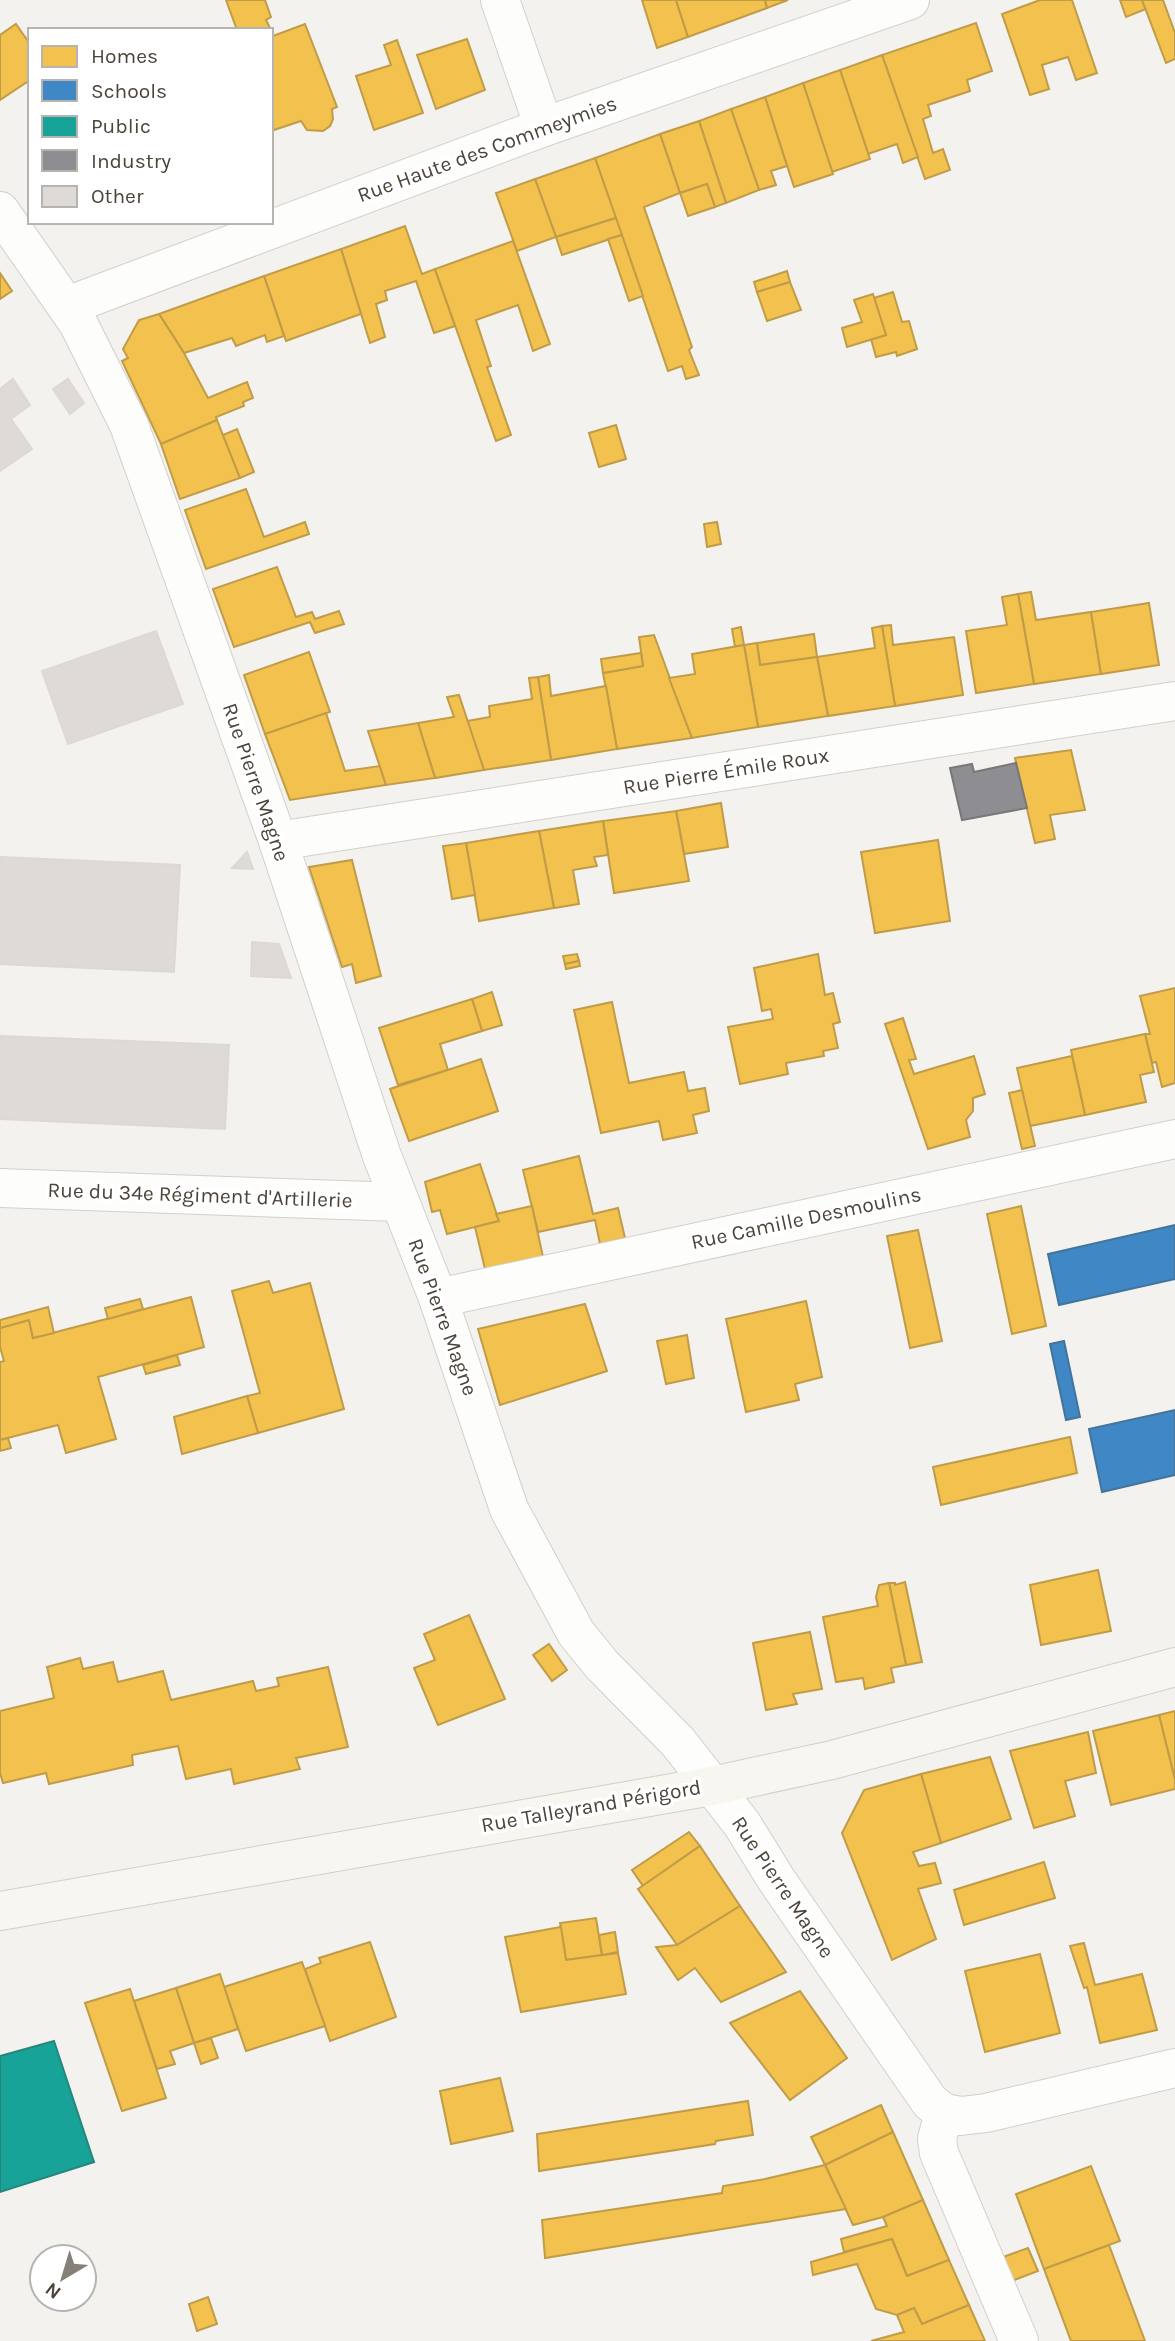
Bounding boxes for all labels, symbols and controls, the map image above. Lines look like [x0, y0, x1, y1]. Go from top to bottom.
legend [28, 28, 273, 224]
text: Homes [91, 44, 158, 68]
text: Schools [91, 79, 167, 103]
street label: Rue Haute des Commeymies [354, 91, 620, 207]
text: Public [91, 114, 151, 138]
text: Industry [91, 149, 171, 173]
text: Other [91, 184, 144, 208]
street label: Rue Pierre Magne [218, 700, 294, 864]
street label: Rue Pierre Émile Roux [621, 743, 831, 799]
street label: Rue du 34e Régiment d'Artillerie [47, 1178, 353, 1212]
street label: Rue Camille Desmoulins [689, 1182, 923, 1254]
street label: Rue Pierre Magne [403, 1235, 483, 1399]
street label: Rue Talleyrand Périgord [479, 1775, 703, 1837]
street label: Rue Pierre Magne [727, 1812, 839, 1962]
north arrow [28, 2243, 98, 2313]
text: N [41, 2278, 65, 2303]

